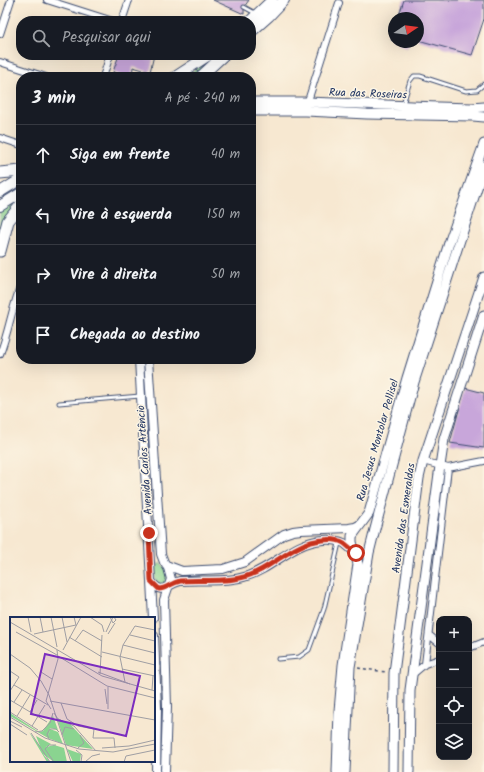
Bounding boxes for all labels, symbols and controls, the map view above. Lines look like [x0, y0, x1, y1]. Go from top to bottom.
north arrow [388, 12, 424, 48]
search box [16, 16, 256, 60]
text: Pesquisar aqui [62, 26, 151, 50]
icon: search [30, 27, 52, 49]
street label: Rua das Roseiras [329, 84, 408, 104]
text: 3 min [32, 85, 76, 112]
text: A pé · 240 m [165, 88, 240, 109]
text: Siga em frente [70, 143, 170, 167]
icon: ahead [32, 144, 54, 166]
text: 40 m [211, 144, 240, 165]
text: Vire à esquerda [70, 203, 172, 227]
icon: left [32, 204, 54, 226]
text: 150 m [207, 204, 240, 225]
text: Vire à direita [70, 263, 157, 287]
icon: right [32, 264, 54, 286]
text: 50 m [211, 264, 240, 285]
text: Chegada ao destino [70, 323, 200, 347]
icon: arrive [32, 324, 54, 346]
street label: Rua Jesus Montolar Pellisel [352, 377, 404, 504]
street label: Avenida Carlos Artêncio [132, 405, 158, 515]
street label: Avenida das Esmeraldas [387, 462, 421, 574]
route end [140, 524, 158, 542]
route start [347, 544, 365, 562]
map controls [436, 616, 472, 760]
button: + [436, 616, 472, 652]
inset map [10, 617, 155, 762]
button: − [436, 652, 472, 688]
button: locate [436, 688, 472, 724]
button: layers [436, 724, 472, 760]

